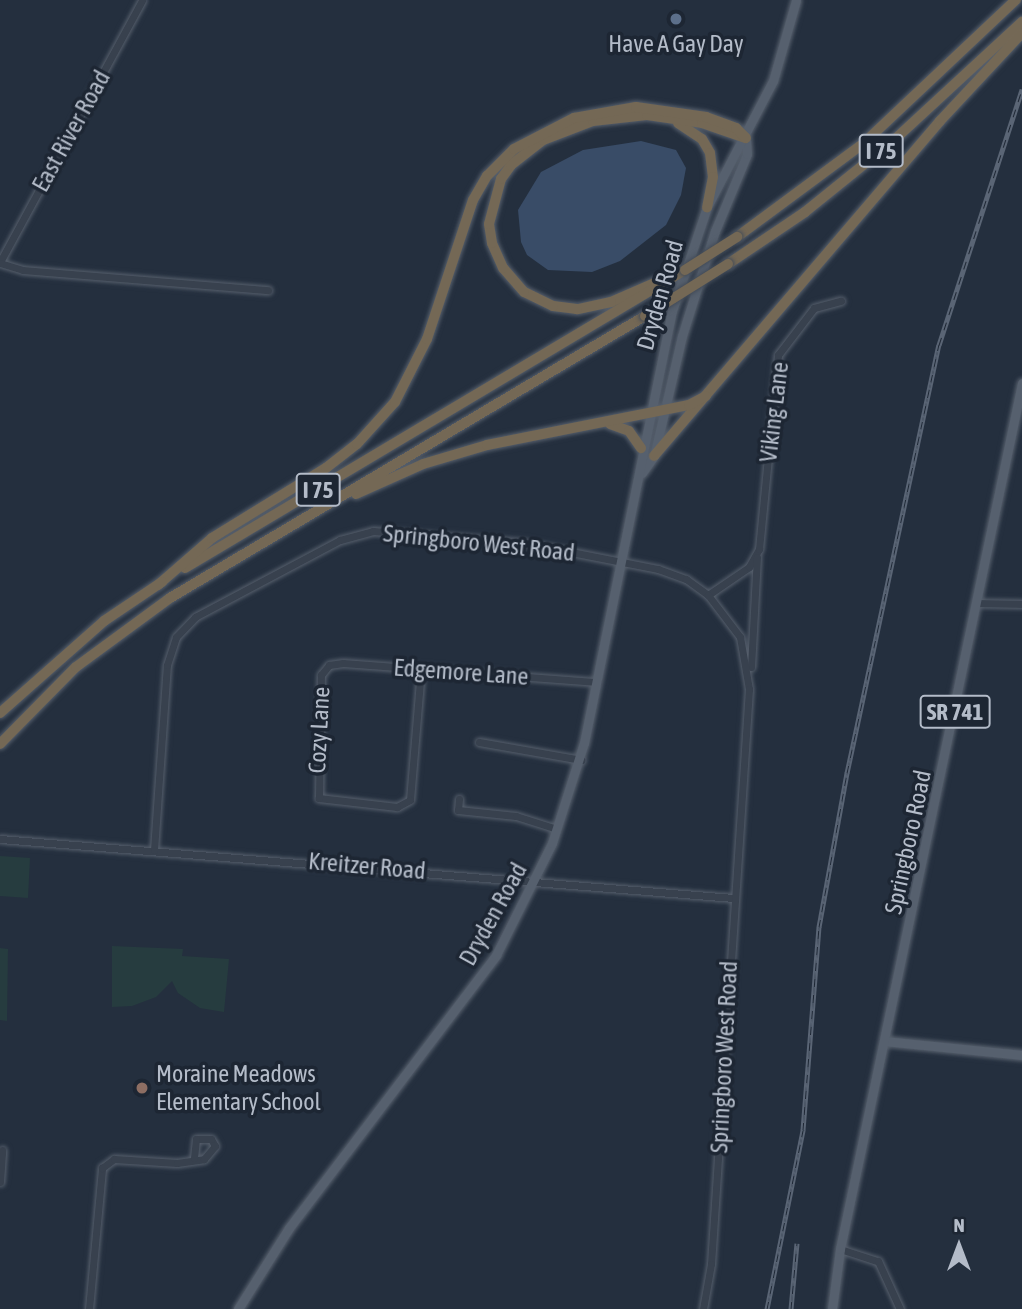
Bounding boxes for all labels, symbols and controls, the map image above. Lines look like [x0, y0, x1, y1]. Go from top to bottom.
marker: Have A Gay Day [668, 11, 684, 27]
place label: Have A Gay Day [608, 30, 744, 58]
street label: East River Road [26, 65, 116, 197]
road number: I 75 [858, 132, 904, 170]
street label: Dryden Road [631, 237, 689, 353]
street label: Viking Lane [754, 360, 794, 464]
road number: I 75 [295, 470, 341, 510]
street label: Springboro West Road [382, 519, 576, 567]
street label: Edgemore Lane [393, 653, 529, 691]
street label: Cozy Lane [302, 686, 336, 774]
road number: SR 741 [918, 692, 992, 732]
street label: Springboro Road [879, 768, 937, 916]
street label: Kreitzer Road [307, 847, 427, 885]
street label: Dryden Road [453, 858, 533, 970]
street label: Springboro West Road [705, 960, 743, 1154]
place label: Moraine Meadows Elementary School [156, 1060, 321, 1116]
marker: Moraine Meadows Elementary School [134, 1080, 150, 1096]
north arrow [924, 1211, 994, 1281]
text: N [953, 1214, 965, 1236]

